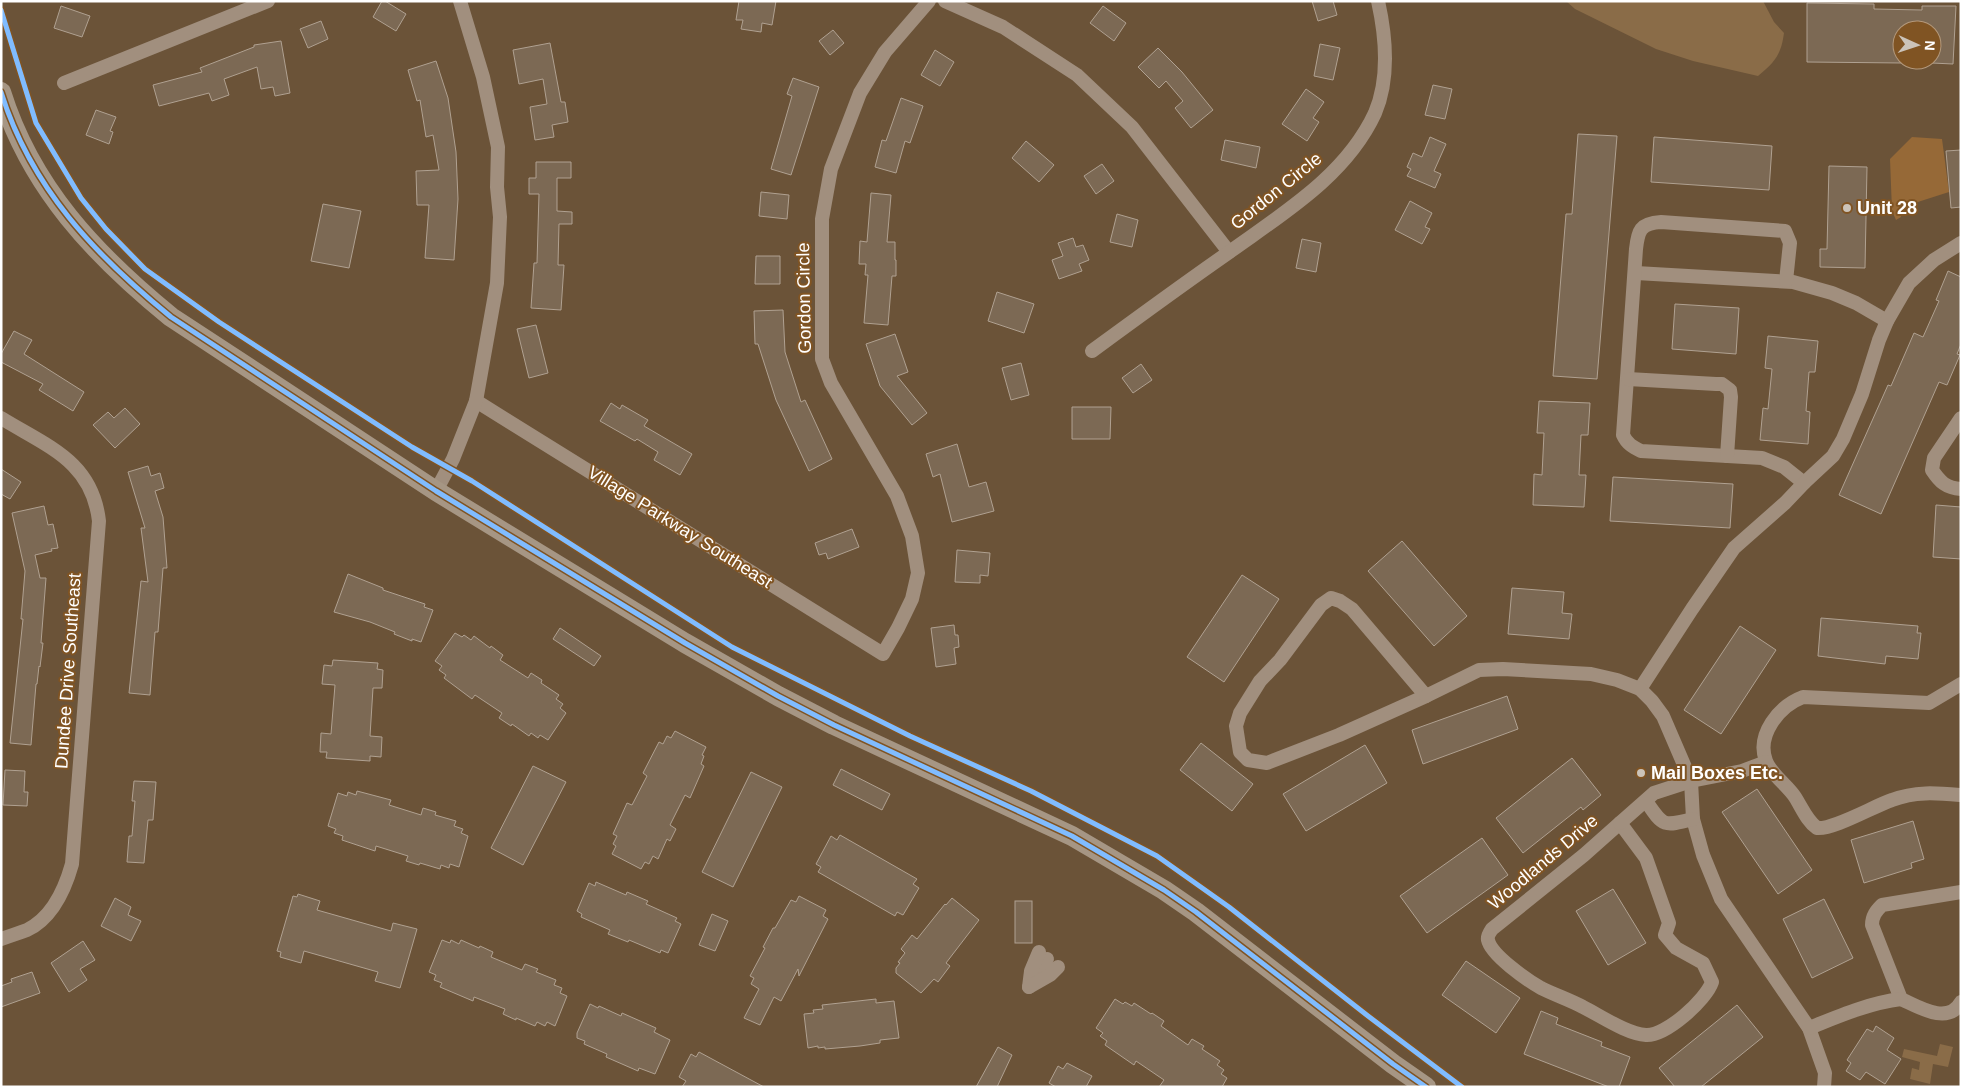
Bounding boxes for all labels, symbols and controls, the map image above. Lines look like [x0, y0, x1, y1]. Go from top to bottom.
north arrow [1892, 20, 1942, 70]
text: N [1922, 40, 1938, 51]
street label: Gordon Circle [1227, 148, 1325, 234]
place label: Unit 28 [1857, 198, 1917, 218]
marker: Unit 28 [1841, 202, 1853, 214]
street label: Gordon Circle [793, 242, 815, 354]
street label: Village Parkway Southeast [584, 462, 776, 592]
street label: Dundee Drive Southeast [51, 572, 85, 770]
place label: Mail Boxes Etc. [1651, 763, 1783, 783]
marker: Mail Boxes Etc. [1635, 767, 1647, 779]
street label: Woodlands Drive [1484, 810, 1602, 914]

